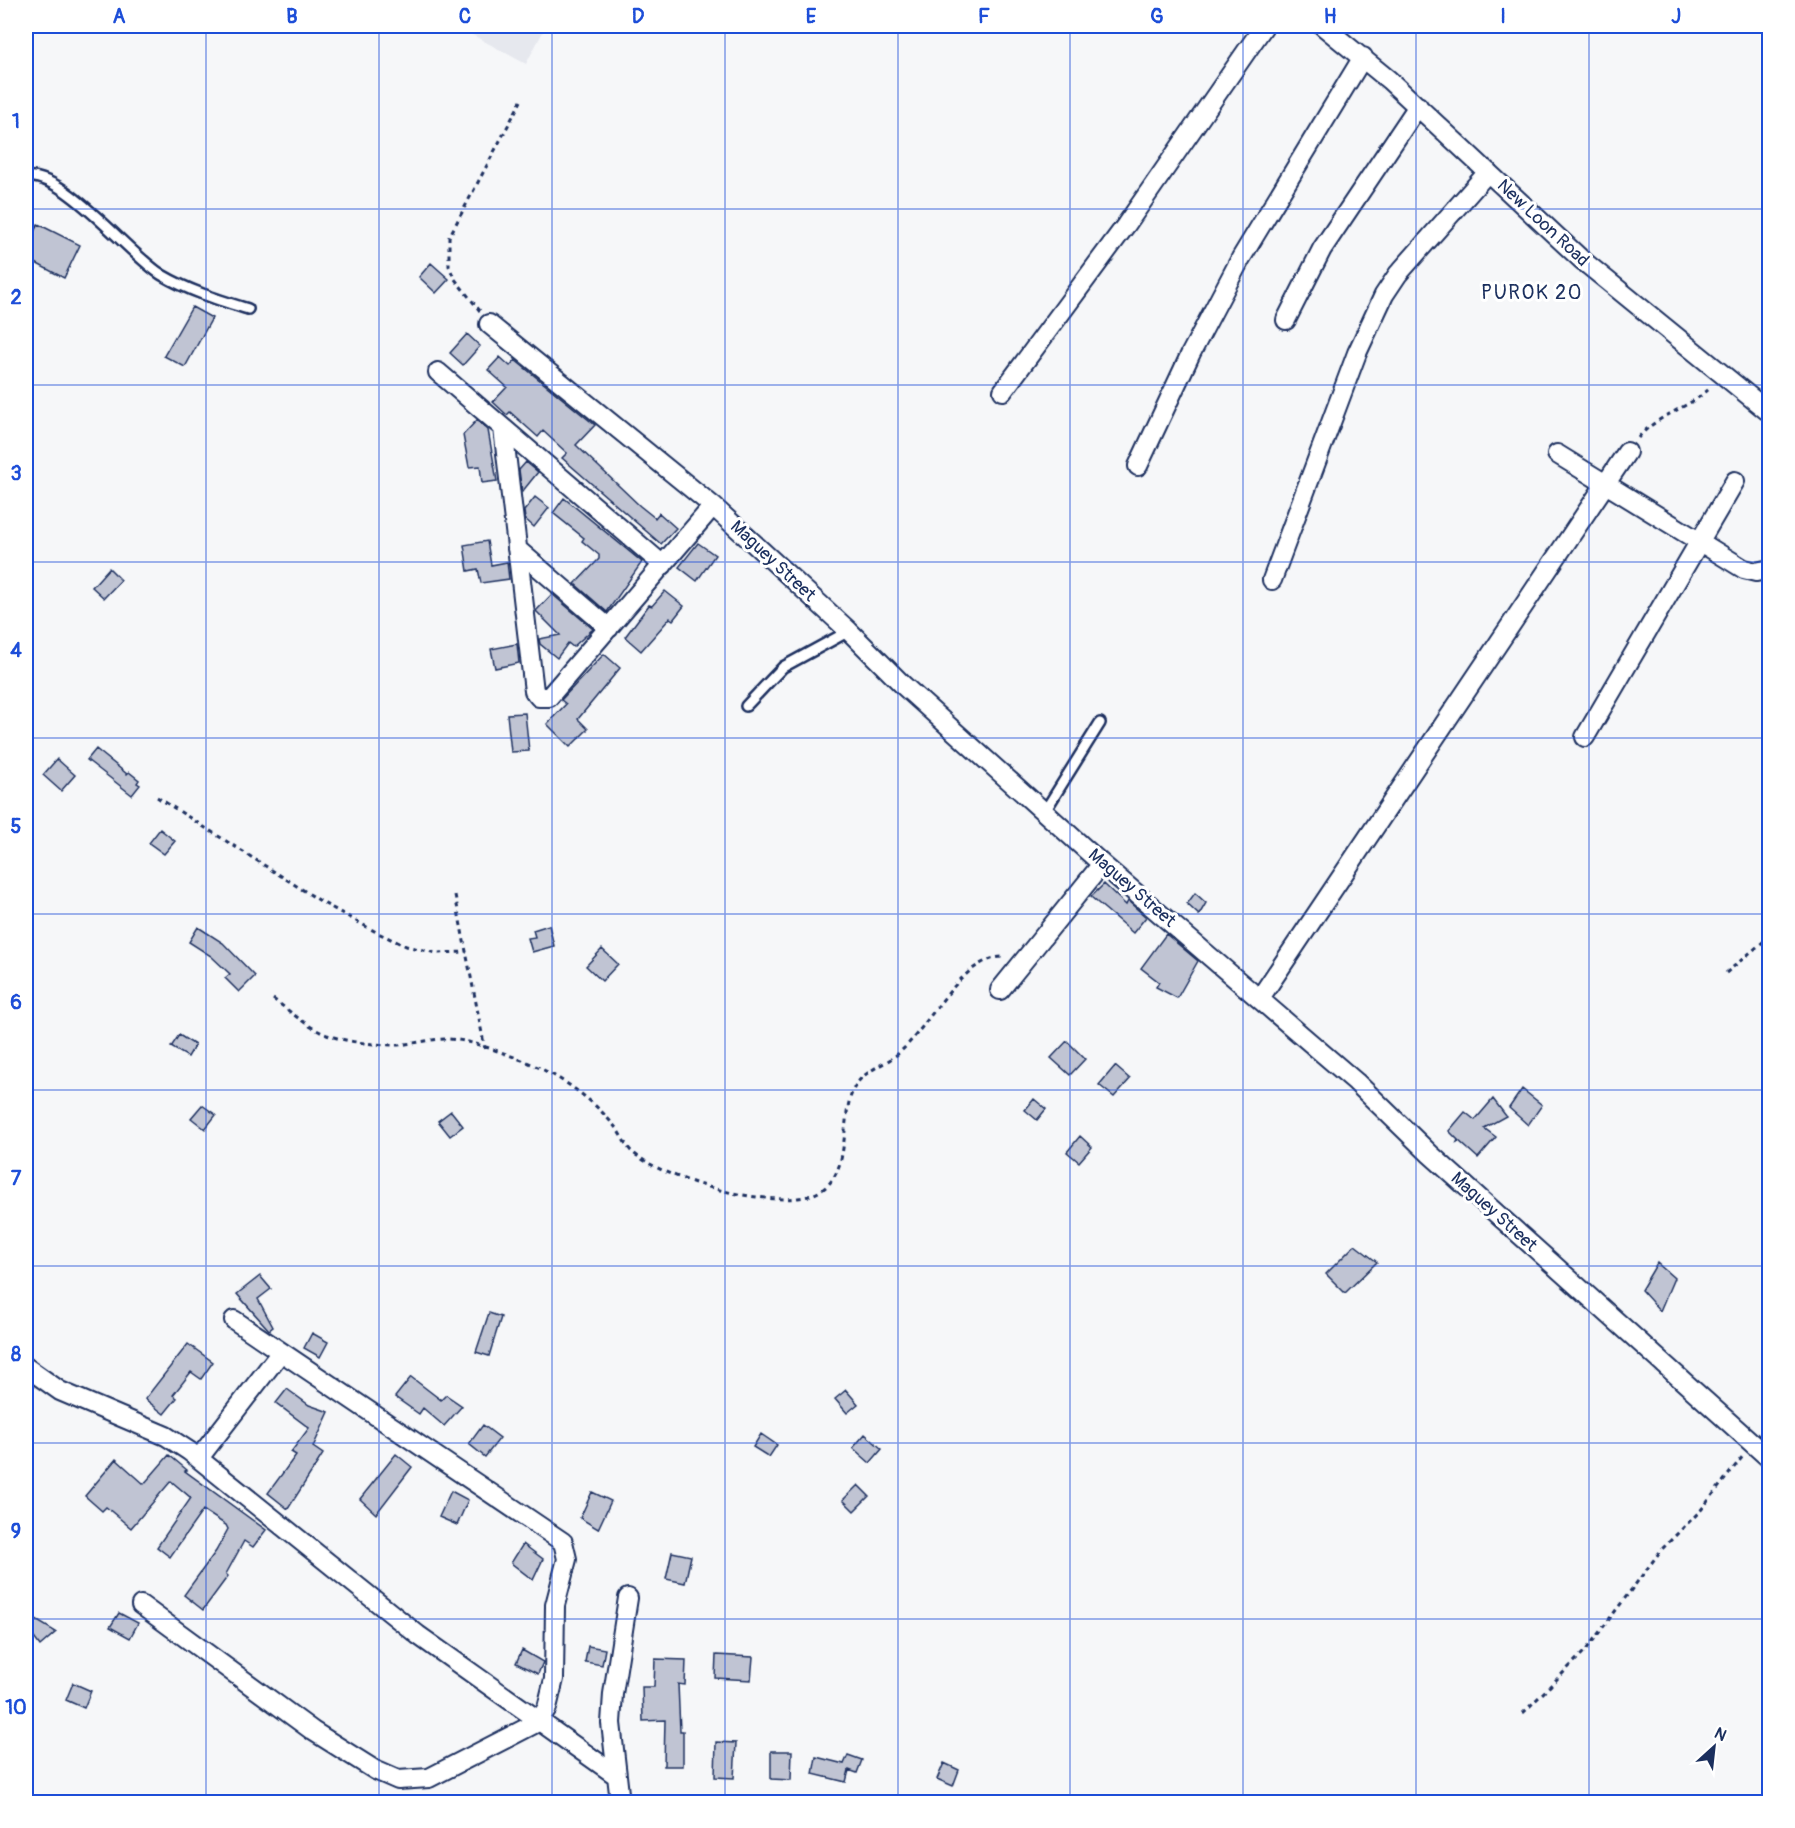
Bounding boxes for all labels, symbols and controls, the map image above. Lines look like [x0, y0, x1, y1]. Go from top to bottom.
text: A [113, 4, 126, 29]
text: B [286, 4, 298, 29]
text: C [459, 4, 471, 29]
text: D [632, 4, 645, 29]
text: E [806, 4, 817, 29]
text: F [978, 4, 990, 29]
text: G [1150, 4, 1164, 29]
text: H [1324, 4, 1337, 29]
text: I [1500, 4, 1506, 29]
text: J [1671, 4, 1681, 29]
text: 1 [12, 109, 20, 134]
street label: New Loon Road [1492, 174, 1594, 272]
district label: PUROK 20 [1481, 280, 1583, 305]
text: 2 [10, 285, 22, 310]
text: 3 [10, 461, 22, 486]
street label: Maguey Street [725, 516, 821, 607]
text: 4 [10, 638, 22, 663]
text: 5 [11, 814, 22, 839]
street label: Maguey Street [1083, 844, 1181, 933]
text: 6 [10, 990, 22, 1015]
text: 7 [11, 1166, 22, 1191]
street label: Maguey Street [1446, 1167, 1543, 1257]
text: 8 [11, 1342, 21, 1367]
text: 9 [11, 1519, 21, 1544]
text: 10 [5, 1695, 27, 1720]
north arrow [1684, 1717, 1744, 1777]
text: N [1711, 1723, 1730, 1746]

